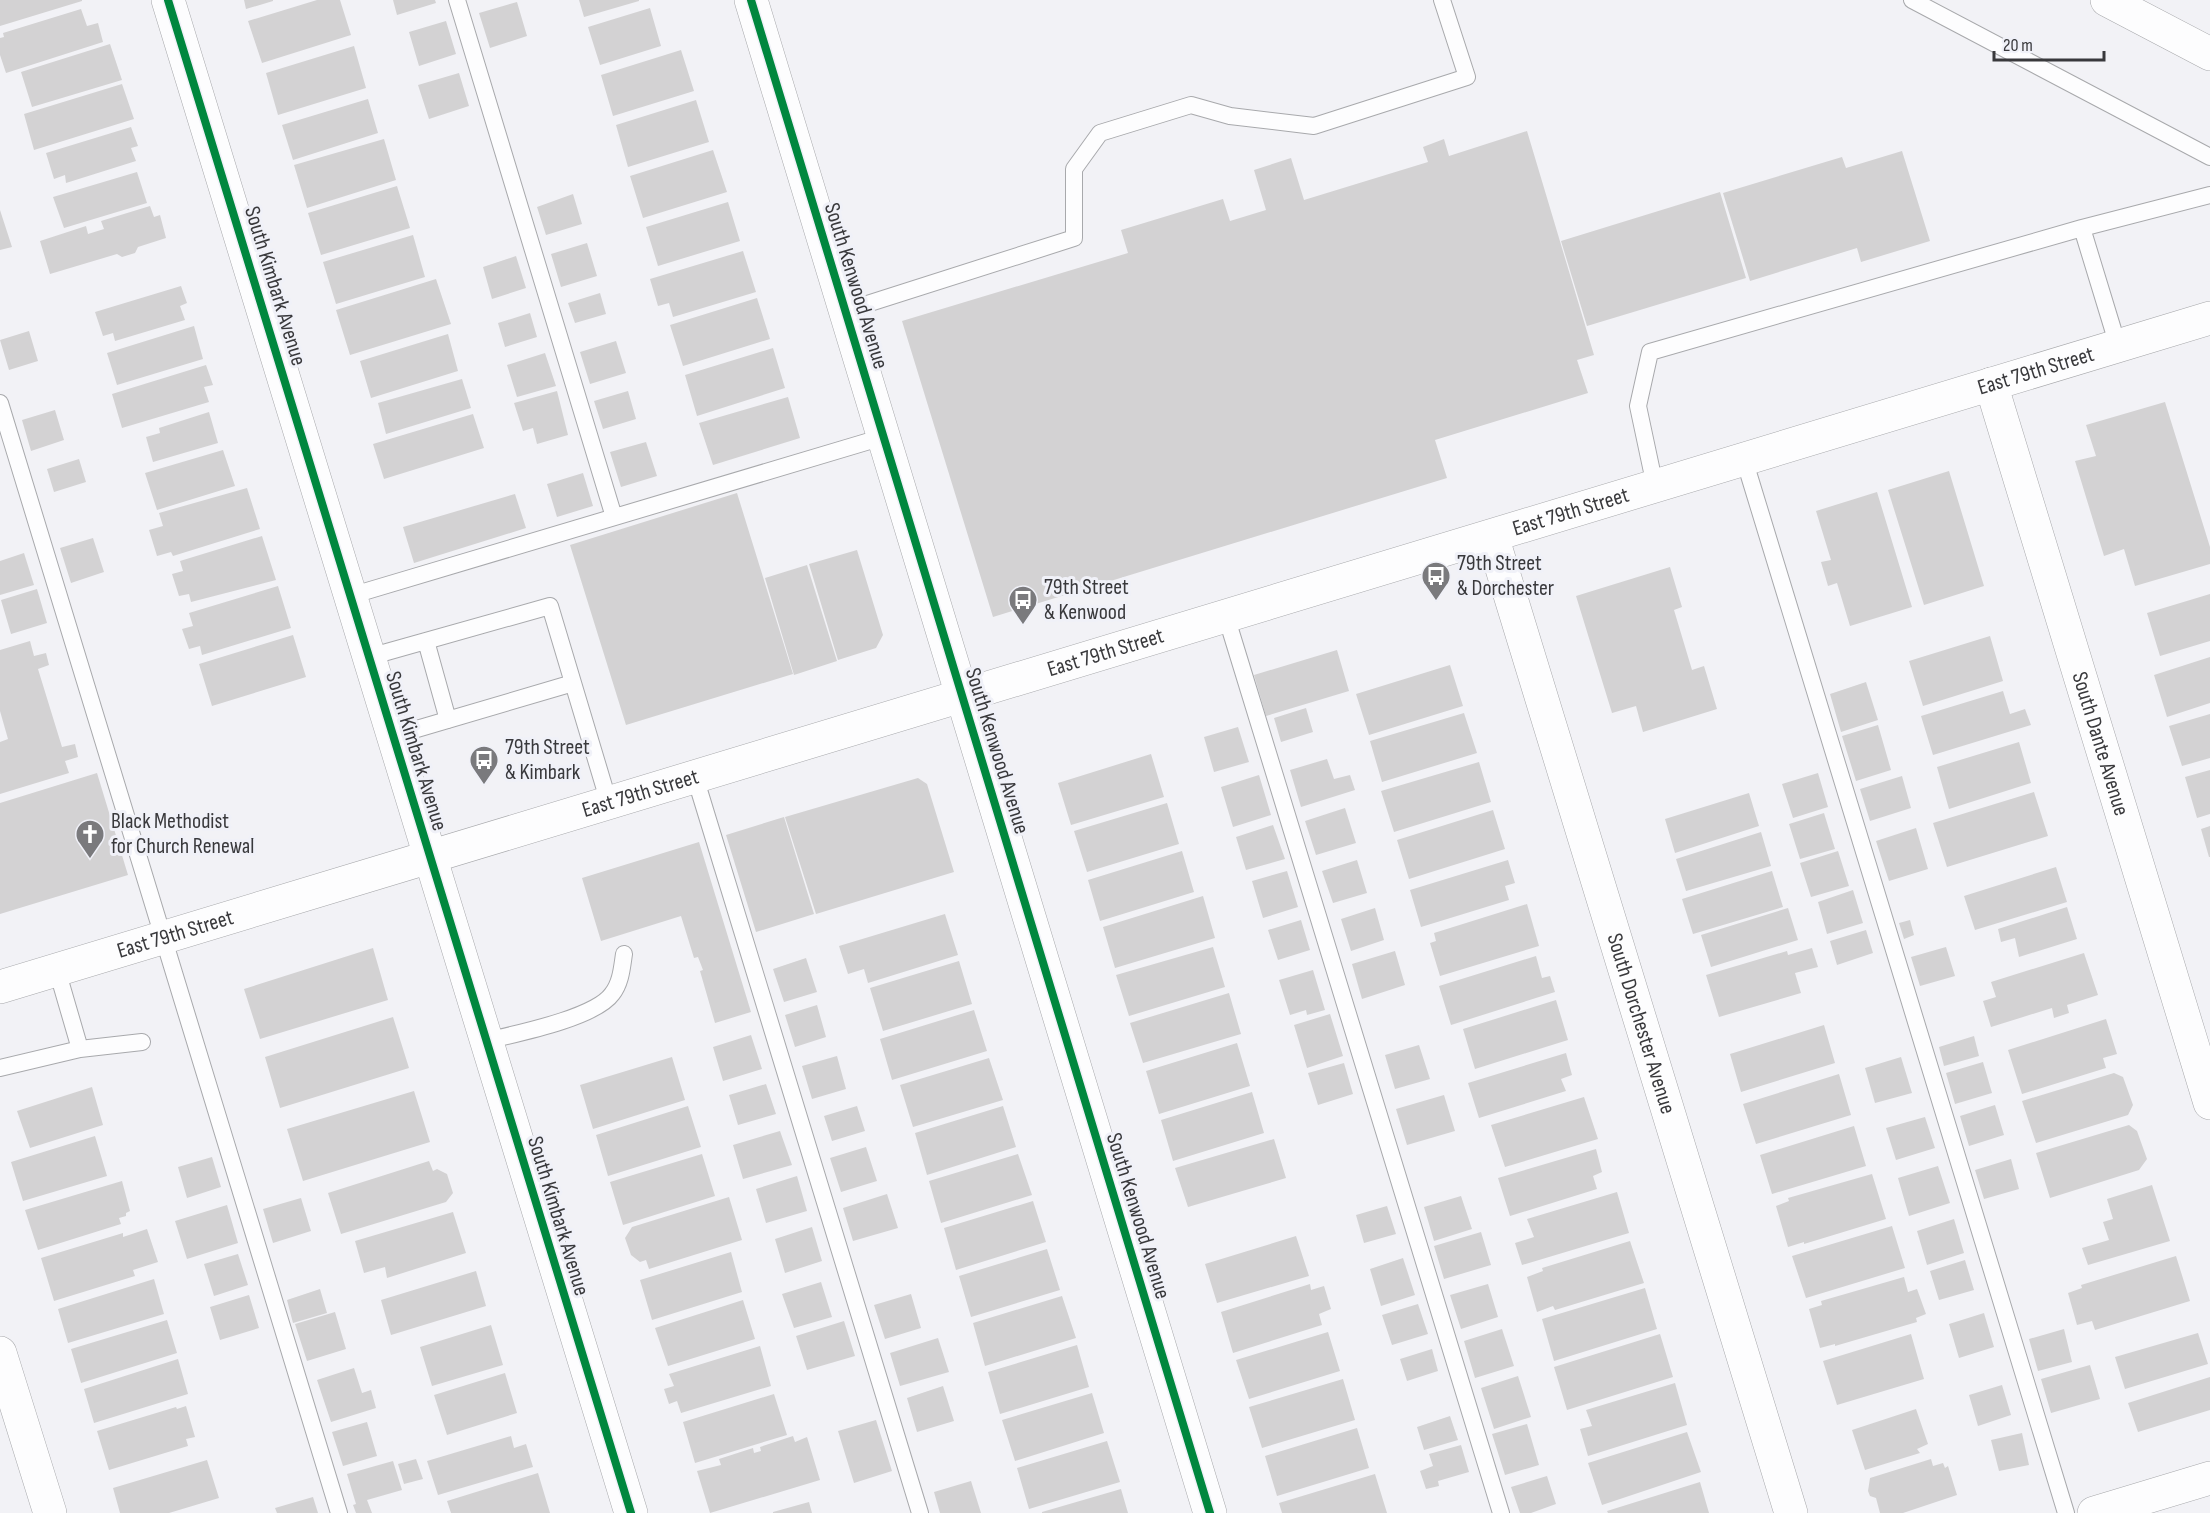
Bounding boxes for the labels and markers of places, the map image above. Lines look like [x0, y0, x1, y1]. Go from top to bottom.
place label: 79th Street & Dorchester [1457, 550, 1554, 602]
bus stop icon: 79th Street & Dorchester [1420, 560, 1452, 602]
place label: 79th Street & Kenwood [1044, 574, 1129, 626]
bus stop icon: 79th Street & Kenwood [1007, 584, 1039, 626]
place label: 79th Street & Kimbark [505, 734, 590, 786]
bus stop icon: 79th Street & Kimbark [468, 744, 500, 786]
place label: Black Methodist for Church Renewal [111, 808, 254, 860]
church icon: Black Methodist for Church Renewal [74, 818, 106, 860]

